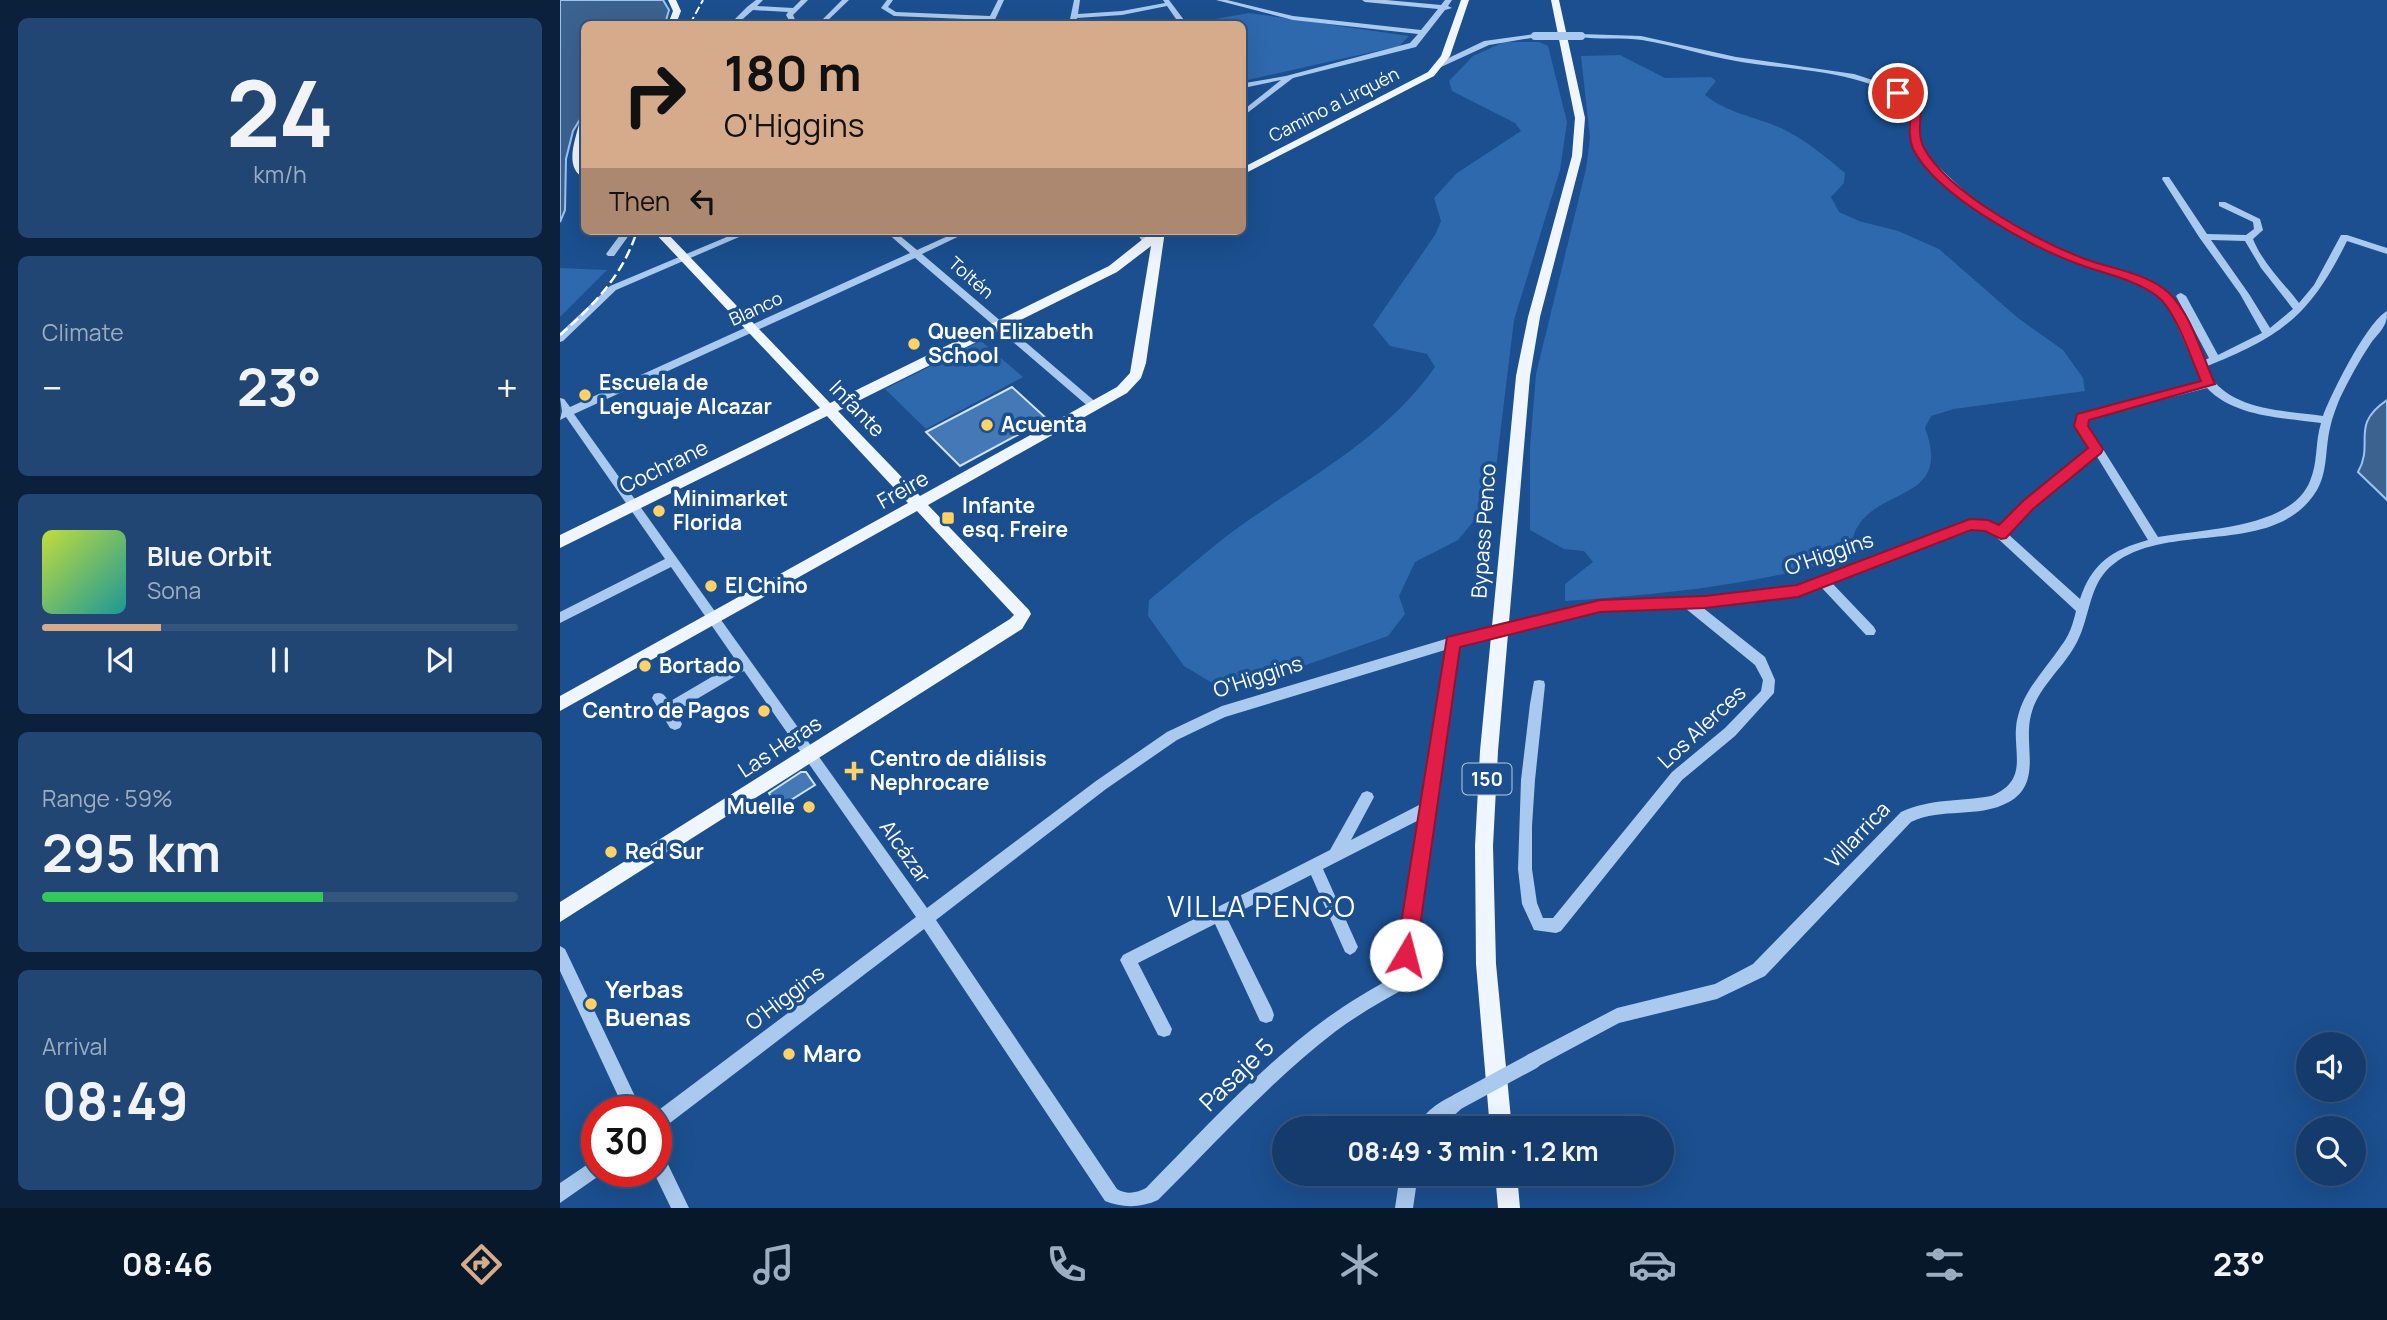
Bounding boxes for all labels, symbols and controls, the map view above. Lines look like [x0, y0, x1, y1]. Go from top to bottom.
text: 180 m [724, 39, 862, 106]
icon: right [609, 49, 700, 140]
text: 24 [226, 50, 334, 174]
street label: Camino a Lirquén [1264, 61, 1403, 147]
pin [1868, 63, 1928, 123]
icon: arrive [1879, 74, 1917, 112]
text: O'Higgins [724, 103, 865, 147]
text: km/h [253, 158, 307, 190]
icon: left [684, 182, 722, 220]
text: Then [609, 183, 670, 219]
street label: Toltén [944, 251, 999, 303]
street label: Blanco [725, 285, 786, 331]
text: Climate [42, 316, 124, 348]
place label: Queen Elizabeth School [928, 317, 1094, 369]
marker: Queen Elizabeth School [906, 336, 922, 352]
text: 23° [237, 351, 322, 422]
text: − [42, 361, 63, 413]
text: + [496, 361, 518, 413]
place label: Escuela de Lenguaje Alcazar [599, 368, 772, 420]
street label: Infante [824, 374, 892, 443]
marker: Escuela de Lenguaje Alcazar [577, 387, 593, 403]
place label: Acuenta [1001, 410, 1087, 438]
marker: Acuenta [979, 417, 995, 433]
street label: Cochrane [615, 433, 712, 500]
street label: Bypass Penco [1464, 463, 1502, 599]
street label: Freire [872, 464, 933, 515]
place label: Minimarket Florida [673, 484, 788, 536]
place label: Infante esq. Freire [962, 491, 1068, 543]
marker: Minimarket Florida [651, 503, 667, 519]
marker: Infante esq. Freire [940, 510, 956, 526]
street label: O'Higgins [1781, 525, 1877, 581]
text: Blue Orbit [147, 538, 272, 574]
place label: El Chino [725, 571, 808, 599]
text: Sona [147, 574, 201, 606]
marker: El Chino [703, 578, 719, 594]
icon: previous [102, 641, 140, 679]
icon: pause [261, 641, 299, 679]
icon: next [420, 641, 458, 679]
street label: O'Higgins [1210, 648, 1306, 704]
place label: Bortado [659, 651, 741, 679]
marker: Bortado [637, 658, 653, 674]
street label: Los Alerces [1651, 678, 1751, 774]
place label: Centro de Pagos [583, 696, 750, 724]
marker: Centro de Pagos [756, 703, 772, 719]
street label: Las Heras [732, 709, 827, 784]
place label: Centro de diálisis Nephrocare [870, 744, 1047, 796]
marker: Centro de diálisis Nephrocare [844, 761, 864, 781]
road number: 150 [1462, 764, 1511, 794]
text: Range · 59% [42, 782, 173, 814]
place label: Muelle [727, 792, 795, 820]
street label: Villarrica [1819, 795, 1896, 873]
marker: Muelle [801, 799, 817, 815]
street label: Alcázar [874, 814, 938, 889]
text: 295 km [42, 817, 221, 888]
place label: Red Sur [625, 837, 704, 865]
marker: Red Sur [603, 844, 619, 860]
district label: VILLA PENCO [1167, 887, 1357, 925]
position arrow [1369, 918, 1443, 992]
street label: O'Higgins [739, 958, 830, 1036]
place label: Yerbas Buenas [605, 972, 691, 1033]
marker: Yerbas Buenas [583, 996, 599, 1012]
text: Arrival [42, 1030, 108, 1062]
street label: Pasaje 5 [1191, 1030, 1280, 1118]
map controls [2296, 1032, 2366, 1186]
button: sound [2296, 1032, 2366, 1102]
place label: Maro [803, 1036, 862, 1069]
marker: Maro [781, 1046, 797, 1062]
text: 08:49 [42, 1065, 189, 1136]
speed limit sign: 30 [581, 1096, 672, 1187]
button: search [2296, 1116, 2366, 1186]
text: 08:49 · 3 min · 1.2 km [1347, 1133, 1599, 1169]
icon: directions [457, 1240, 506, 1289]
icon: music [749, 1240, 798, 1289]
icon: phone [1042, 1240, 1091, 1289]
icon: climate [1335, 1240, 1384, 1289]
icon: car [1628, 1240, 1677, 1289]
icon: filters [1920, 1240, 1969, 1289]
text: 08:46 [122, 1242, 213, 1286]
text: 23° [2213, 1242, 2265, 1286]

